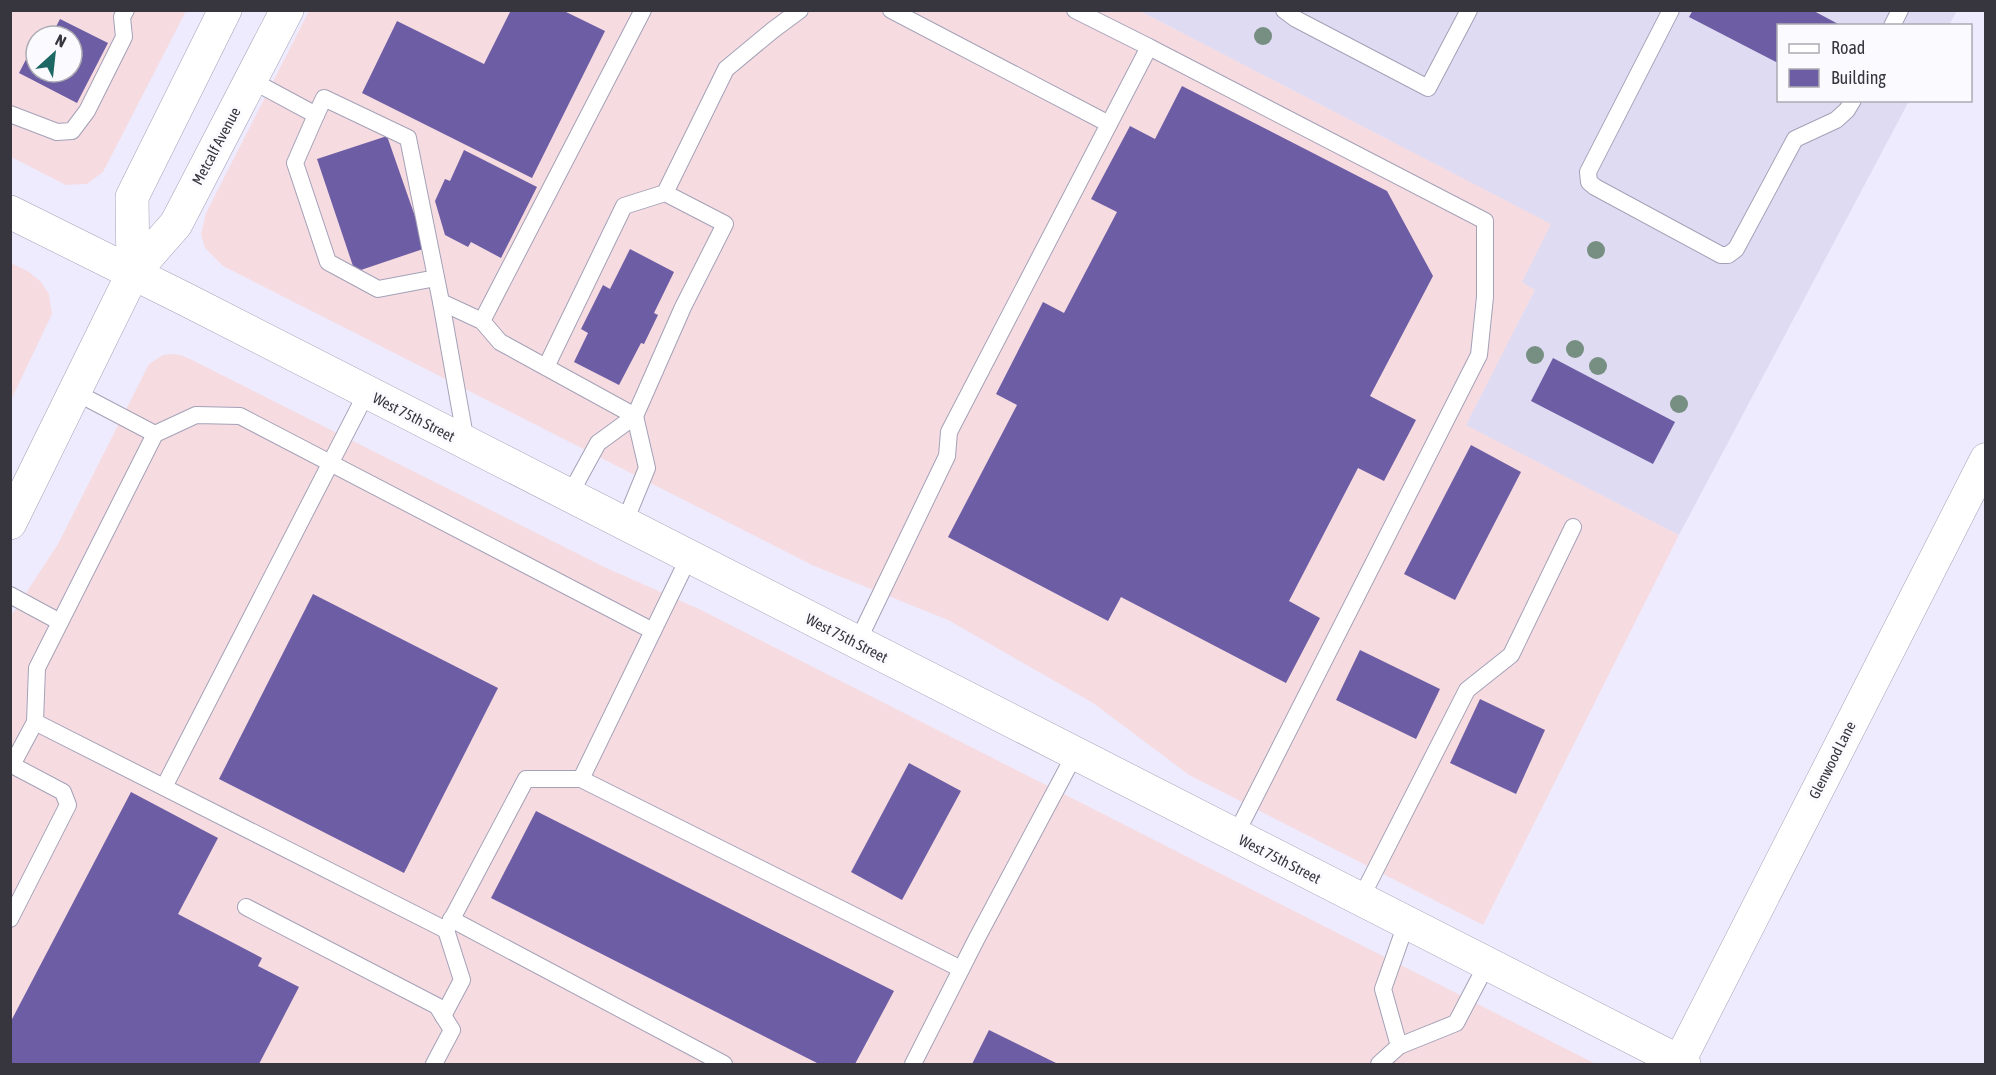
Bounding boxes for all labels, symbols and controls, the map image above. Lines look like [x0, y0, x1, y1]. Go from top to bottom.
north arrow [24, 24, 84, 84]
legend [1777, 24, 1972, 102]
text: N [53, 30, 69, 51]
text: Road [1831, 37, 1865, 58]
text: Building [1831, 67, 1886, 88]
street label: Metcalf Avenue [188, 104, 244, 188]
street label: West 75th Street [370, 389, 458, 445]
street label: West 75th Street [803, 610, 891, 666]
street label: Glenwood Lane [1805, 718, 1859, 802]
street label: West 75th Street [1236, 831, 1324, 887]

